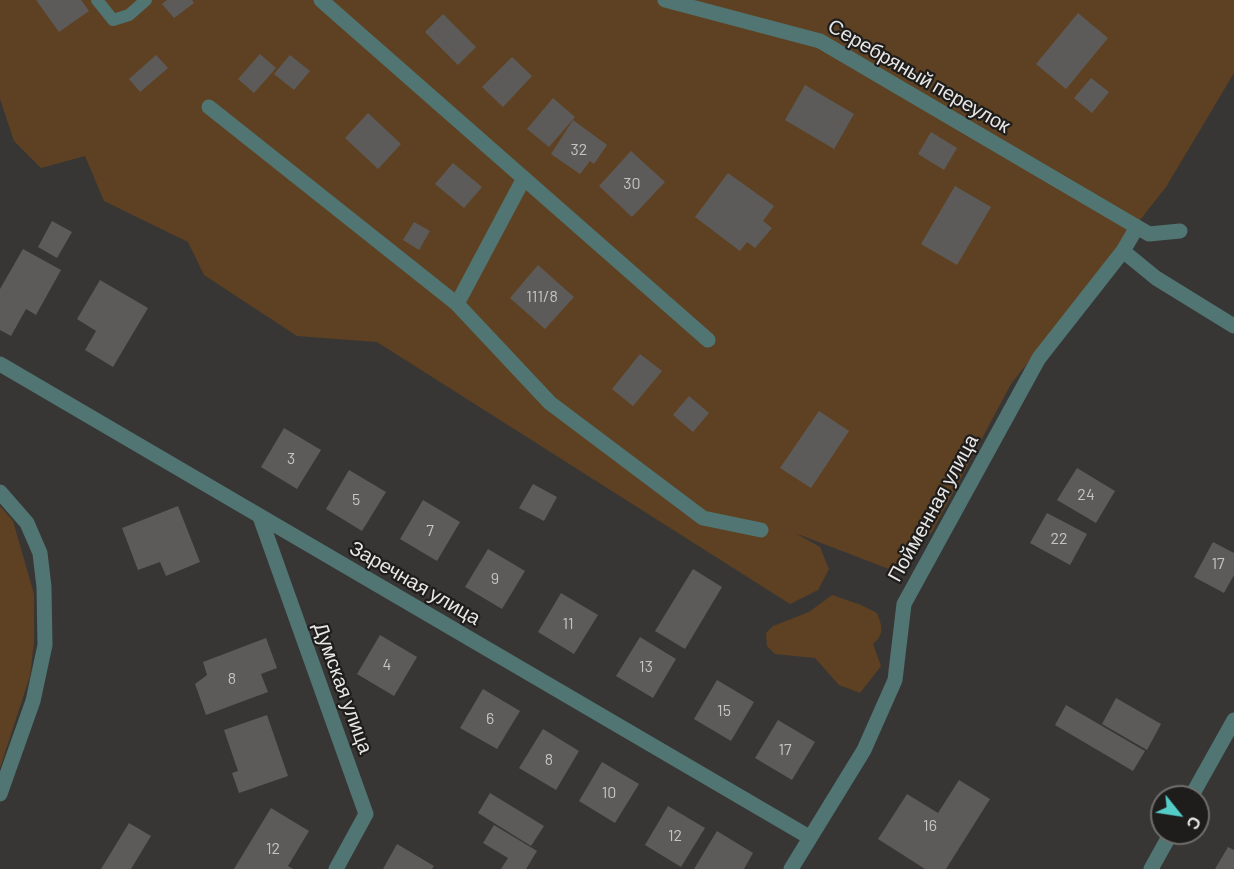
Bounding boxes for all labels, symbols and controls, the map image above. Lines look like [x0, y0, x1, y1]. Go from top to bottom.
street label: Серебряный переулок [824, 14, 1014, 138]
house number: 32 [571, 140, 587, 160]
house number: 30 [623, 174, 641, 194]
house number: 111/8 [526, 287, 558, 307]
street label: Пойменная улица [883, 430, 983, 586]
house number: 3 [287, 449, 295, 469]
house number: 24 [1077, 485, 1095, 505]
house number: 5 [352, 490, 360, 510]
house number: 7 [426, 521, 434, 541]
house number: 22 [1050, 529, 1068, 549]
street label: Заречная улица [345, 536, 485, 630]
house number: 17 [1211, 554, 1225, 574]
house number: 9 [491, 569, 499, 589]
house number: 11 [562, 614, 574, 634]
street label: Думская улица [308, 619, 378, 757]
house number: 4 [383, 655, 391, 675]
house number: 13 [639, 657, 653, 677]
house number: 8 [228, 669, 236, 689]
house number: 15 [717, 701, 731, 721]
house number: 6 [486, 709, 494, 729]
house number: 17 [778, 740, 792, 760]
house number: 8 [545, 750, 553, 770]
house number: 10 [602, 783, 616, 803]
north arrow [1150, 785, 1210, 845]
text: С [1183, 813, 1205, 833]
house number: 16 [923, 816, 937, 836]
house number: 12 [668, 826, 682, 846]
house number: 12 [266, 839, 280, 859]

